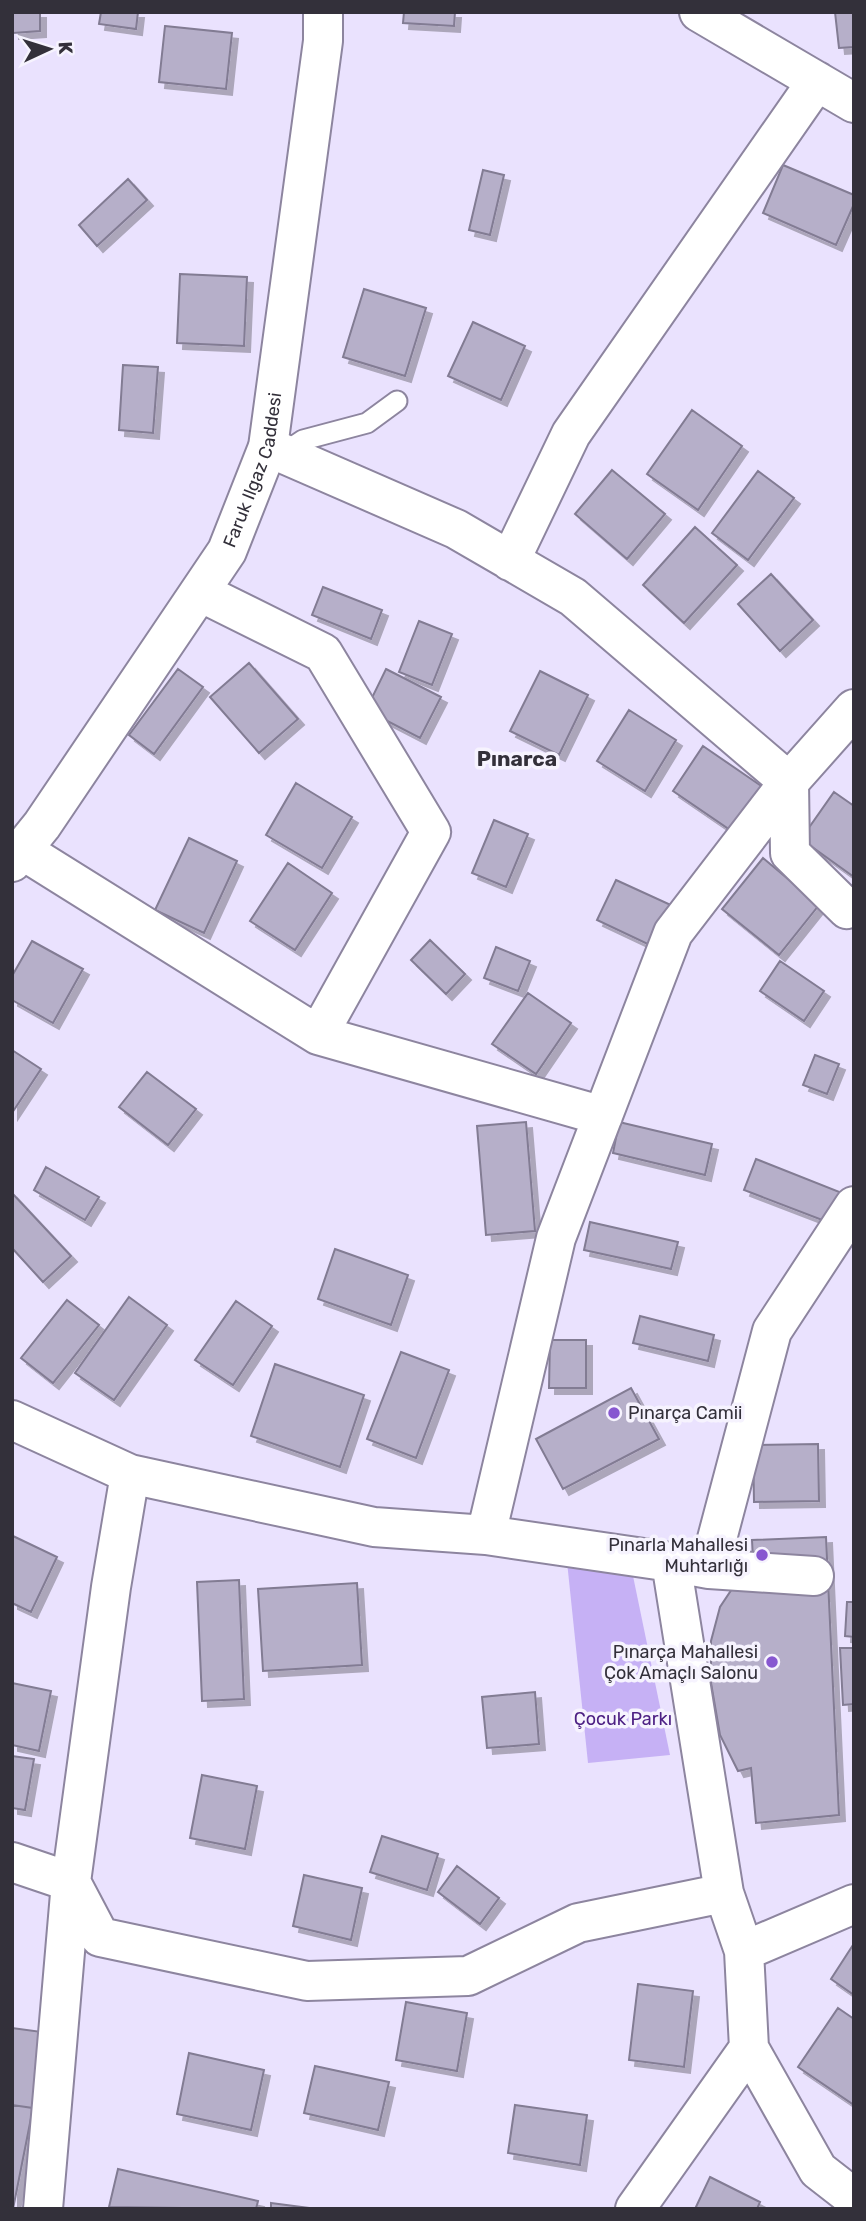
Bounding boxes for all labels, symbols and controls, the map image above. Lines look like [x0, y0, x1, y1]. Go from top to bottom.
north arrow [14, 14, 84, 84]
text: K [54, 41, 77, 55]
street label: Faruk Ilgaz Caddesi [219, 391, 286, 550]
district label: Pınarca [477, 746, 557, 771]
place label: Pınarça Camii [628, 1402, 742, 1424]
marker: Pınarça Camii [606, 1405, 622, 1421]
place label: Pınarla Mahallesi Muhtarlığı [608, 1534, 748, 1577]
marker: Pınarla Mahallesi Muhtarlığı [754, 1547, 770, 1563]
place label: Pınarça Mahallesi Çok Amaçlı Salonu [604, 1641, 758, 1684]
marker: Pınarça Mahallesi Çok Amaçlı Salonu [764, 1654, 780, 1670]
park label: Çocuk Parkı [574, 1708, 672, 1730]

